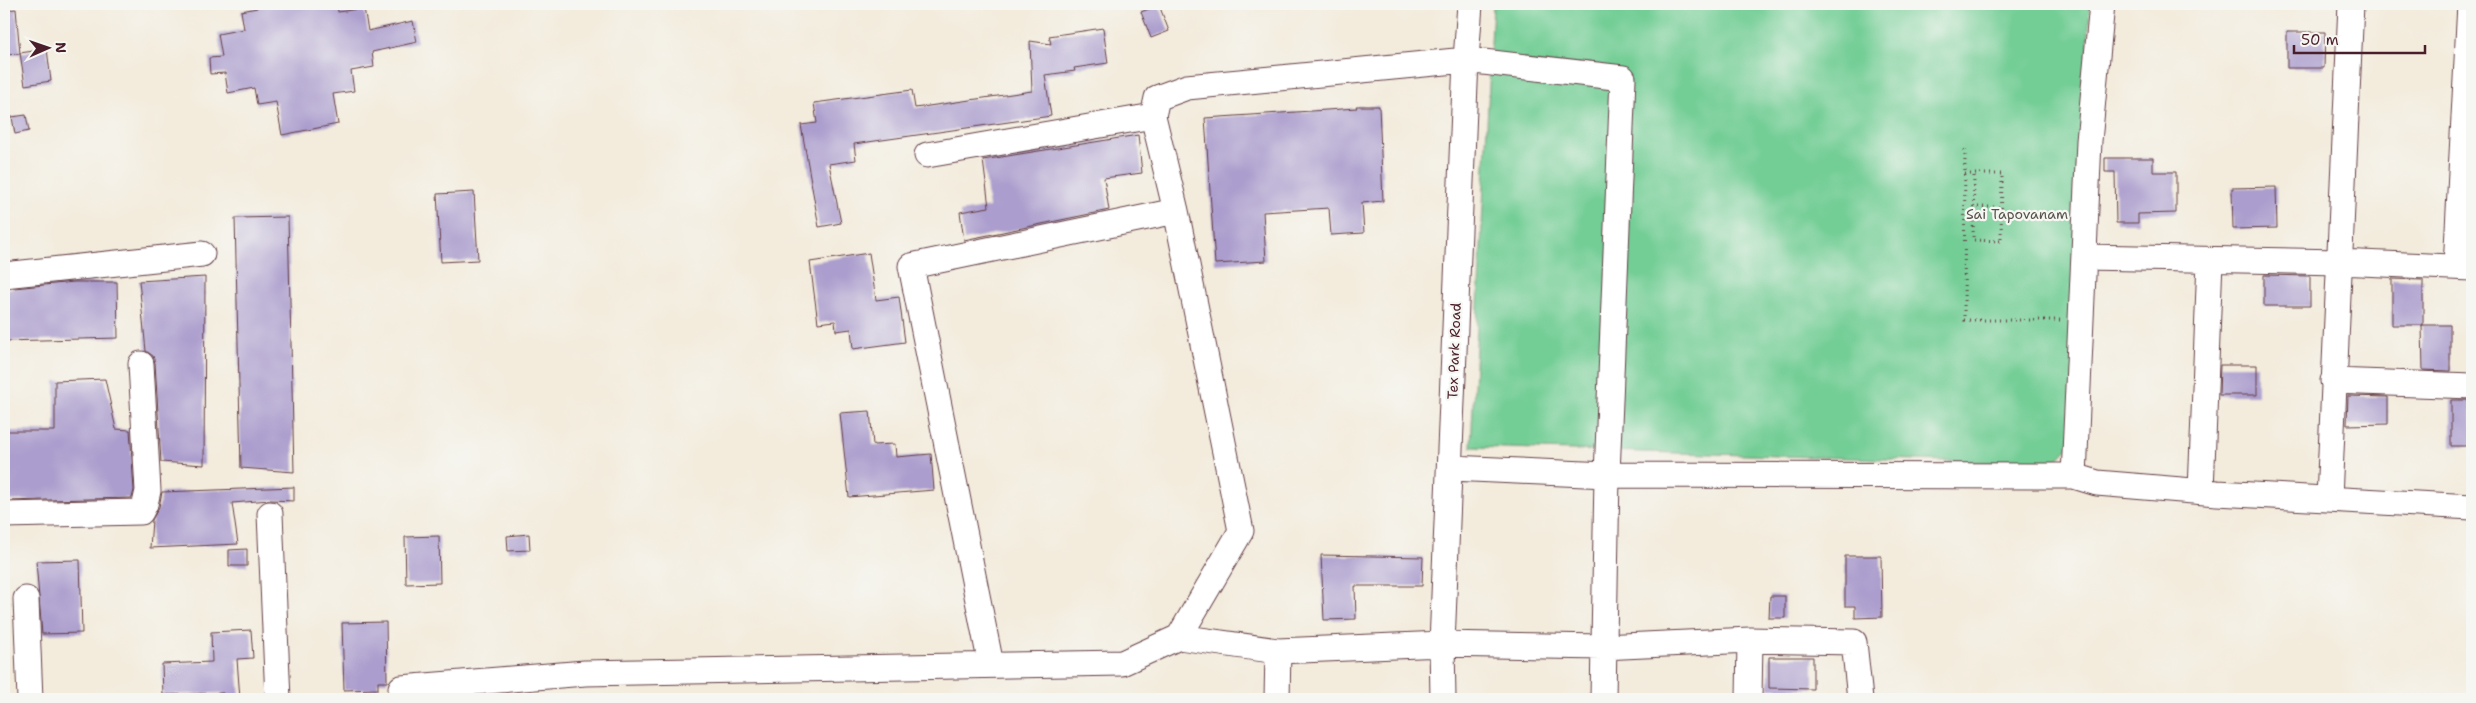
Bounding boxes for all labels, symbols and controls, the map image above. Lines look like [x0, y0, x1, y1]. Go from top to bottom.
north arrow [22, 22, 72, 72]
scale bar [2294, 22, 2425, 54]
text: 50 m [2301, 30, 2339, 50]
text: N [52, 42, 70, 53]
park label: Sai Tapovanam [1966, 205, 2068, 223]
street label: Tex Park Road [1443, 302, 1465, 400]

